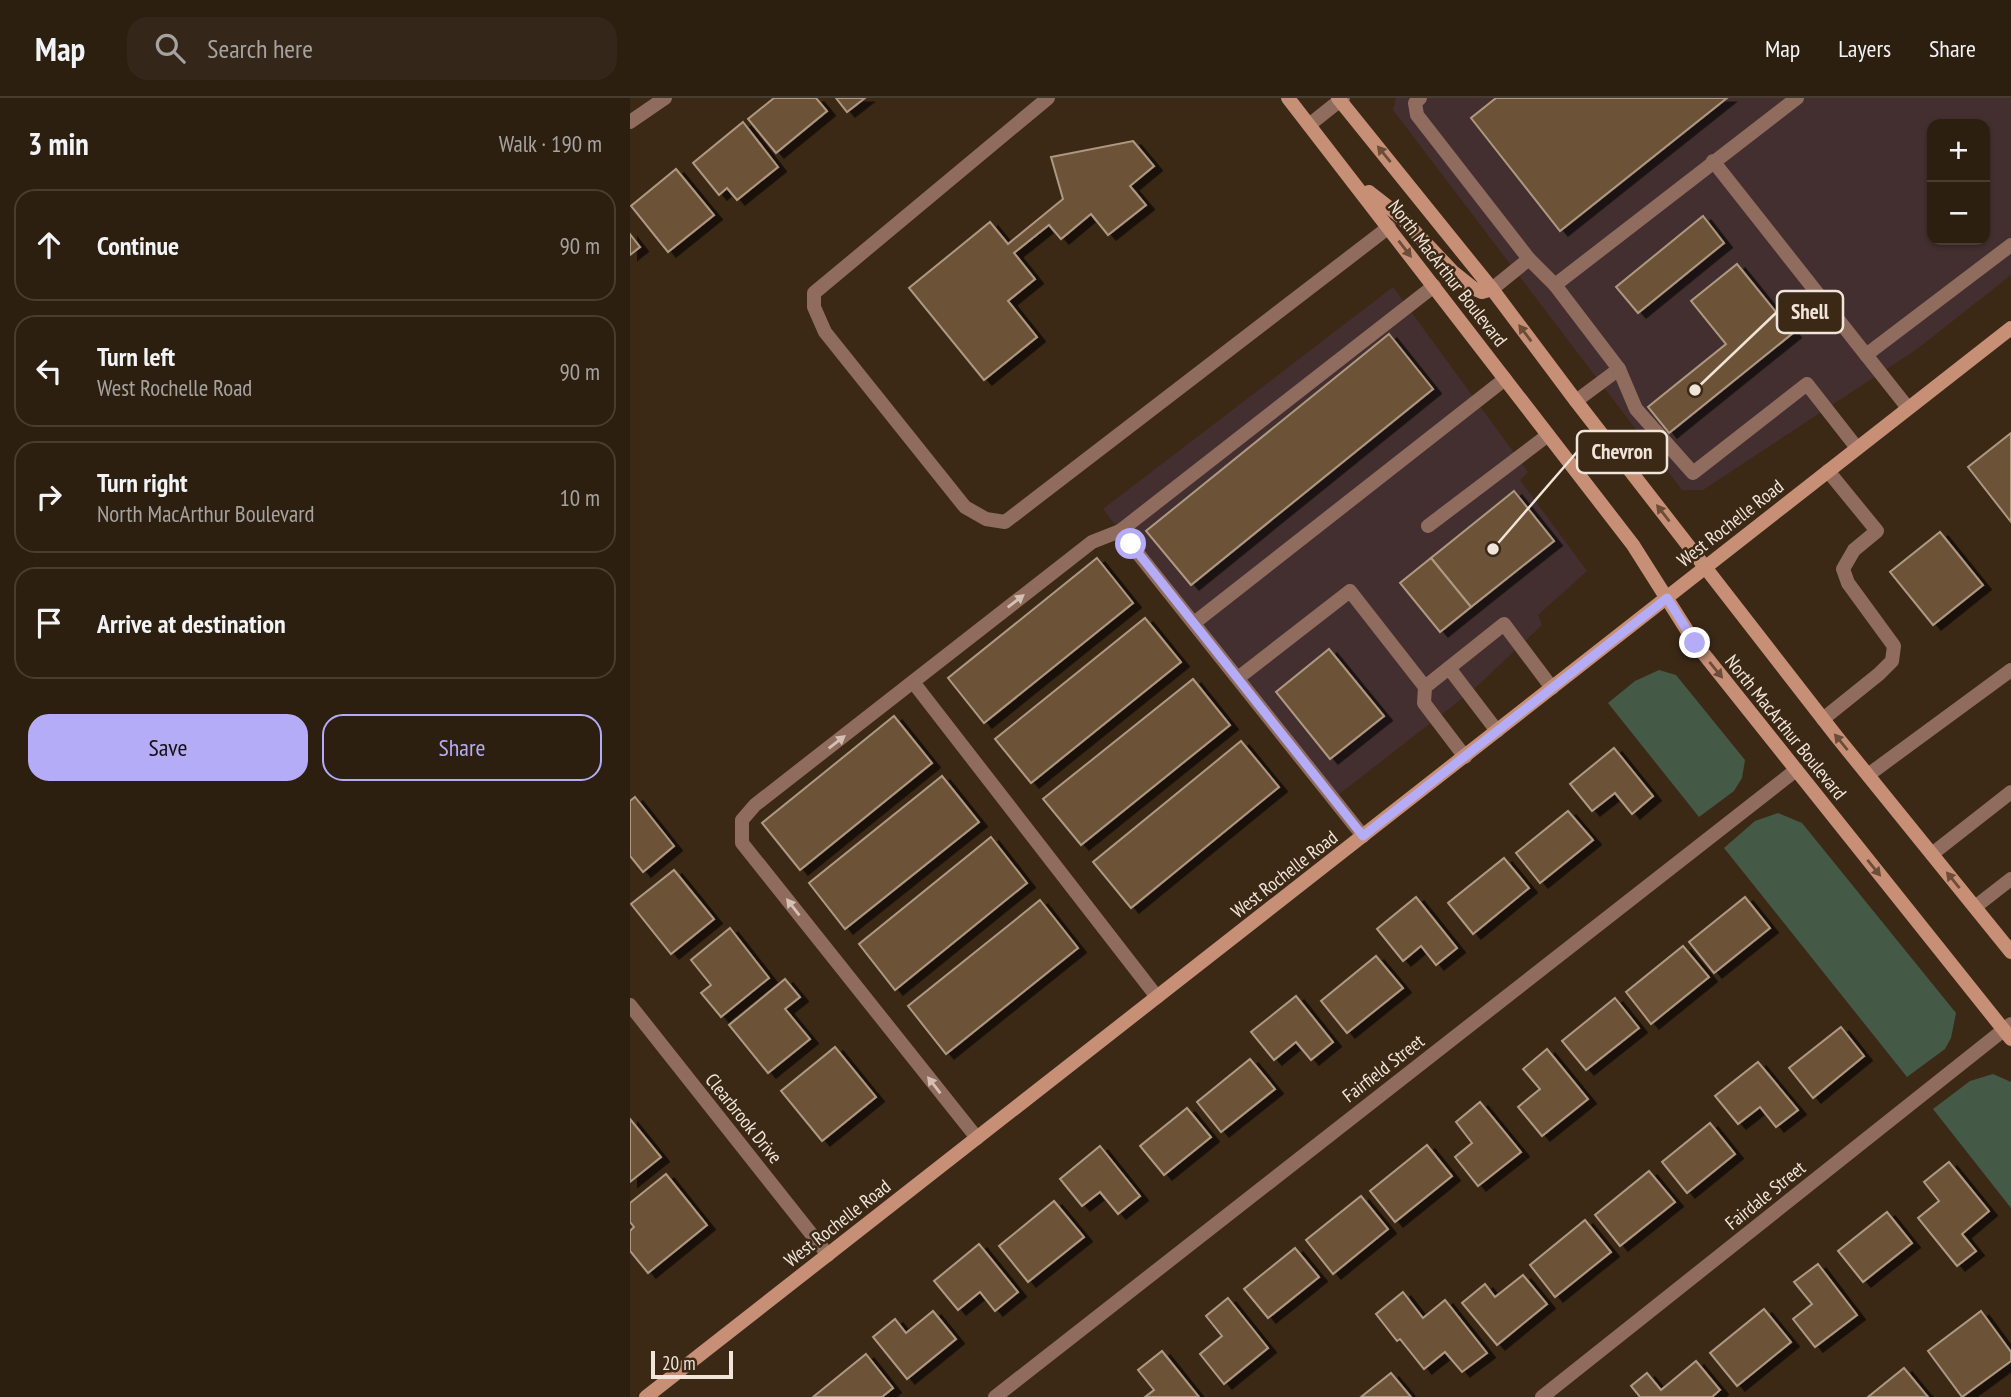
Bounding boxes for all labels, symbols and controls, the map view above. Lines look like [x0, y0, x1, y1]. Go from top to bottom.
search box [127, 17, 617, 80]
text: Map [35, 27, 85, 70]
icon: search [151, 29, 189, 67]
text: Search here [207, 32, 313, 65]
text: Map [1765, 33, 1800, 64]
text: Layers [1838, 33, 1891, 64]
text: Share [1929, 33, 1976, 64]
map controls [1927, 119, 1990, 245]
button: + [1927, 119, 1990, 182]
text: 3 min [28, 124, 89, 163]
text: Walk · 190 m [499, 129, 602, 158]
one-way arrow [1376, 146, 1391, 164]
button: − [1927, 182, 1990, 245]
street label: North MacArthur Boulevard [1383, 195, 1513, 351]
icon: ahead [30, 226, 68, 264]
text: Continue [97, 229, 179, 262]
text: 90 m [559, 231, 600, 260]
one-way arrow [1398, 239, 1413, 257]
callout: Shell [1777, 291, 1843, 333]
text: Shell [1791, 298, 1830, 325]
one-way arrow [1518, 324, 1532, 342]
text: Turn left [97, 340, 175, 373]
icon: left [30, 352, 68, 390]
text: 90 m [559, 357, 600, 386]
text: West Rochelle Road [97, 373, 252, 402]
callout: Chevron [1577, 431, 1667, 473]
text: Chevron [1591, 438, 1653, 465]
text: Turn right [97, 466, 188, 499]
street label: West Rochelle Road [1672, 474, 1788, 572]
icon: right [30, 478, 68, 516]
text: 10 m [559, 483, 600, 512]
text: North MacArthur Boulevard [97, 499, 314, 528]
one-way arrow [1657, 504, 1671, 522]
route start [1115, 528, 1146, 559]
one-way arrow [1007, 595, 1025, 609]
icon: arrive [30, 604, 68, 642]
text: Arrive at destination [97, 607, 286, 640]
route end [1679, 627, 1710, 658]
street label: North MacArthur Boulevard [1720, 650, 1852, 804]
one-way arrow [1708, 661, 1723, 678]
button: Save [28, 714, 308, 781]
button: Share [322, 714, 602, 781]
one-way arrow [1834, 733, 1849, 751]
one-way arrow [828, 735, 846, 749]
street label: West Rochelle Road [1226, 825, 1342, 923]
one-way arrow [1866, 859, 1881, 876]
one-way arrow [1946, 872, 1961, 889]
one-way arrow [785, 898, 800, 916]
street label: Fairfield Street [1337, 1028, 1429, 1107]
street label: Clearbrook Drive [700, 1068, 788, 1168]
one-way arrow [927, 1076, 942, 1094]
street label: Fairdale Street [1720, 1155, 1811, 1235]
street label: West Rochelle Road [779, 1174, 895, 1272]
scale bar [651, 1348, 733, 1380]
text: 20 m [662, 1351, 696, 1375]

